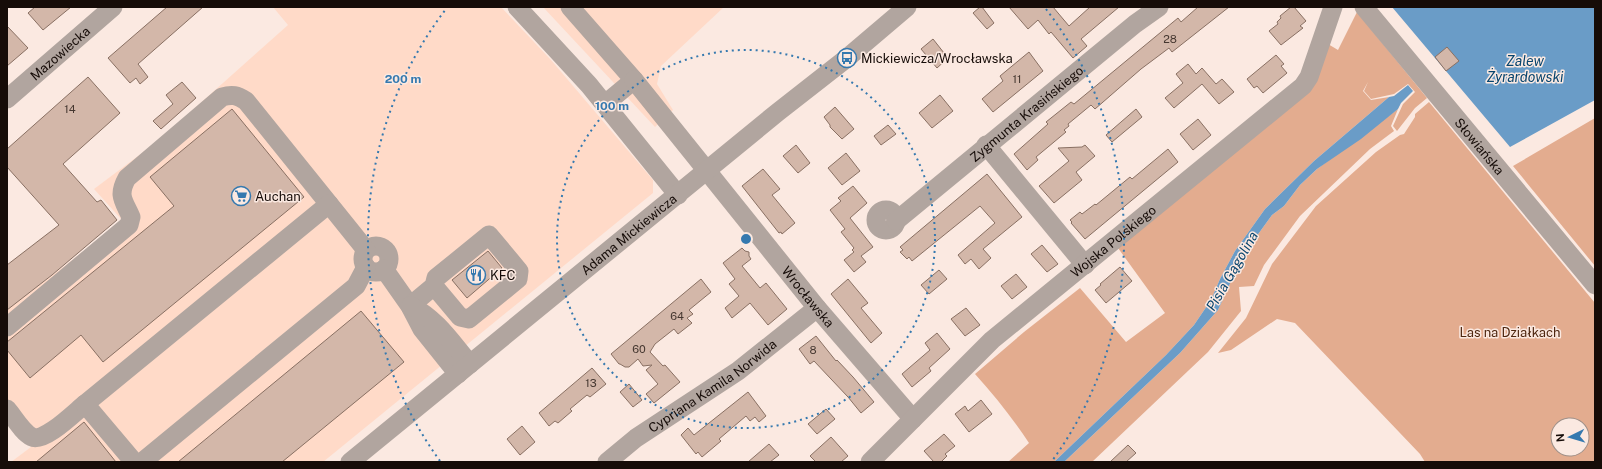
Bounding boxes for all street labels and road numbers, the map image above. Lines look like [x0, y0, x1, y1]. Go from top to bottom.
street label: Mazowiecka [27, 24, 93, 83]
street label: Zygmunta Krasińskiego [967, 63, 1086, 165]
street label: Słowiańska [1451, 115, 1507, 178]
street label: Adama Mickiewicza [578, 191, 680, 278]
street label: Wojska Polskiego [1068, 202, 1159, 281]
street label: Wrocławska [779, 264, 837, 330]
street label: Cypriana Kamila Norwida [646, 336, 779, 436]

